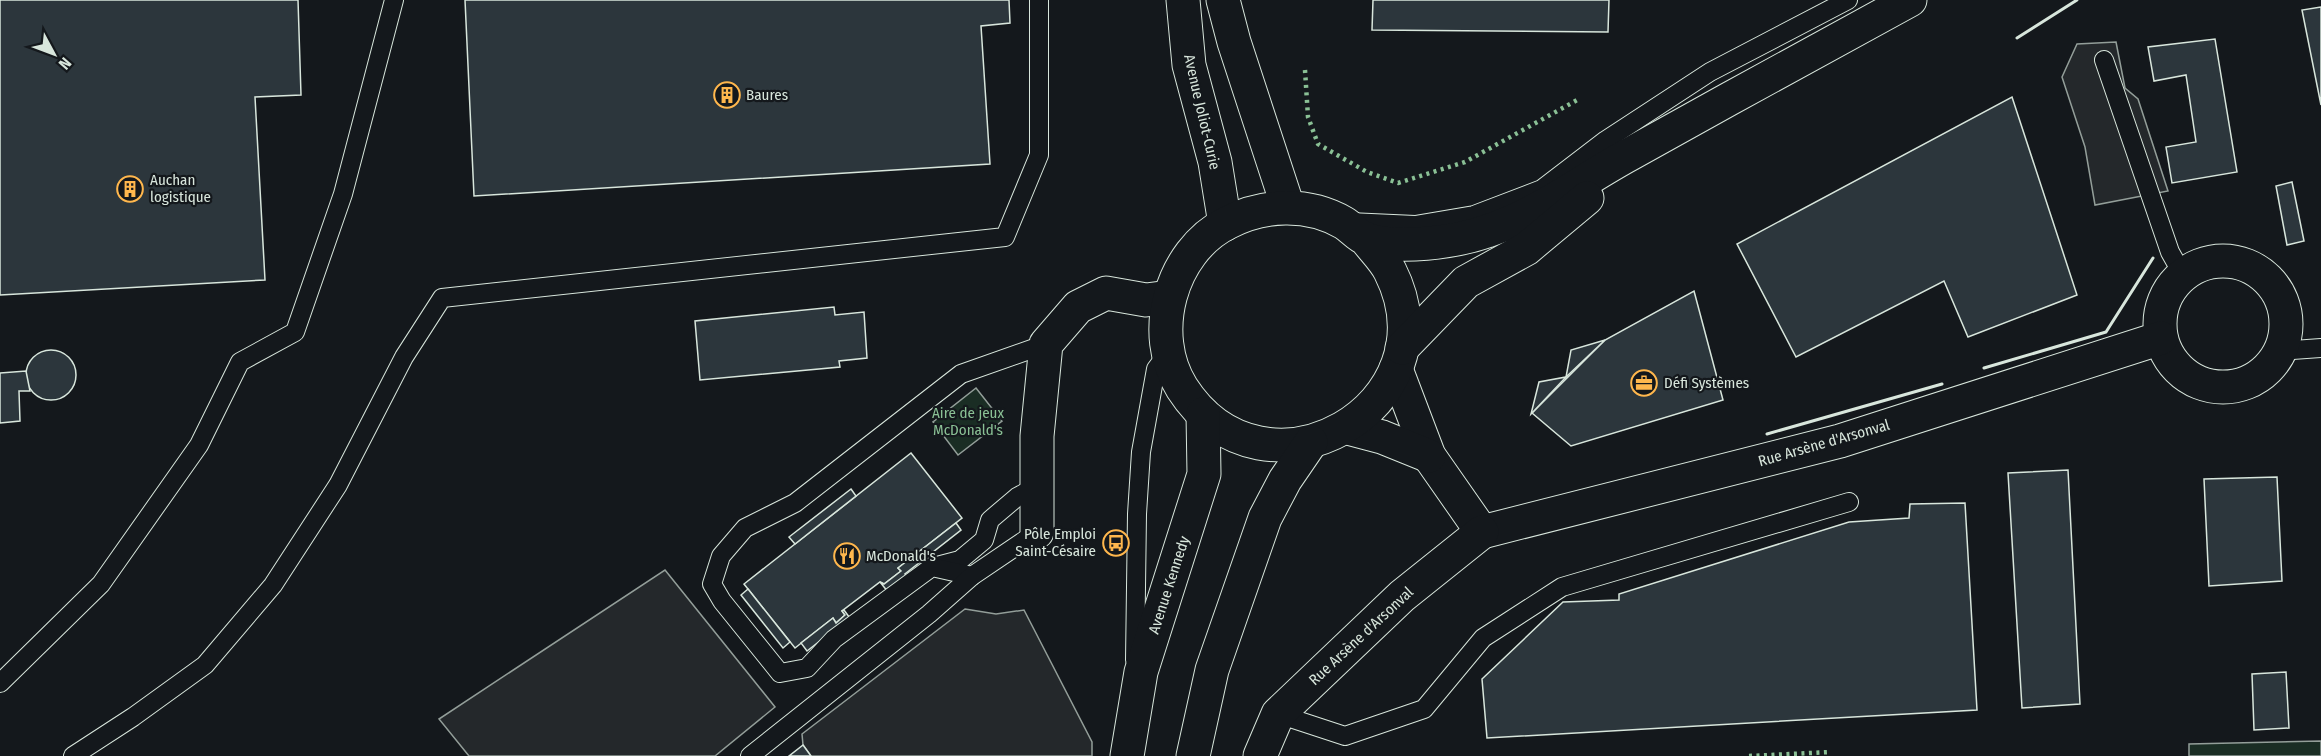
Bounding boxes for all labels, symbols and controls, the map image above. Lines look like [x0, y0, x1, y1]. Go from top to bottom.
north arrow [24, 24, 84, 84]
street label: Avenue Joliot-Curie [1180, 53, 1224, 171]
text: N [55, 54, 75, 73]
building icon: Baures [712, 80, 742, 110]
place label: Baures [746, 86, 788, 104]
place label: Auchan logistique [150, 171, 211, 206]
building icon: Auchan logistique [115, 174, 145, 204]
office icon: Défi Systèmes [1629, 368, 1659, 398]
place label: Défi Systèmes [1664, 374, 1749, 392]
park label: Aire de jeux McDonald's [932, 404, 1004, 439]
street label: Rue Arsène d'Arsonval [1756, 416, 1892, 470]
place label: Pôle Emploi Saint-Césaire [1015, 525, 1096, 560]
bus stop icon: Pôle Emploi Saint-Césaire [1101, 528, 1131, 558]
street label: Avenue Kennedy [1145, 534, 1193, 636]
restaurant icon: McDonald's [832, 541, 862, 571]
place label: McDonald's [866, 547, 936, 565]
street label: Rue Arsène d'Arsonval [1305, 583, 1417, 689]

